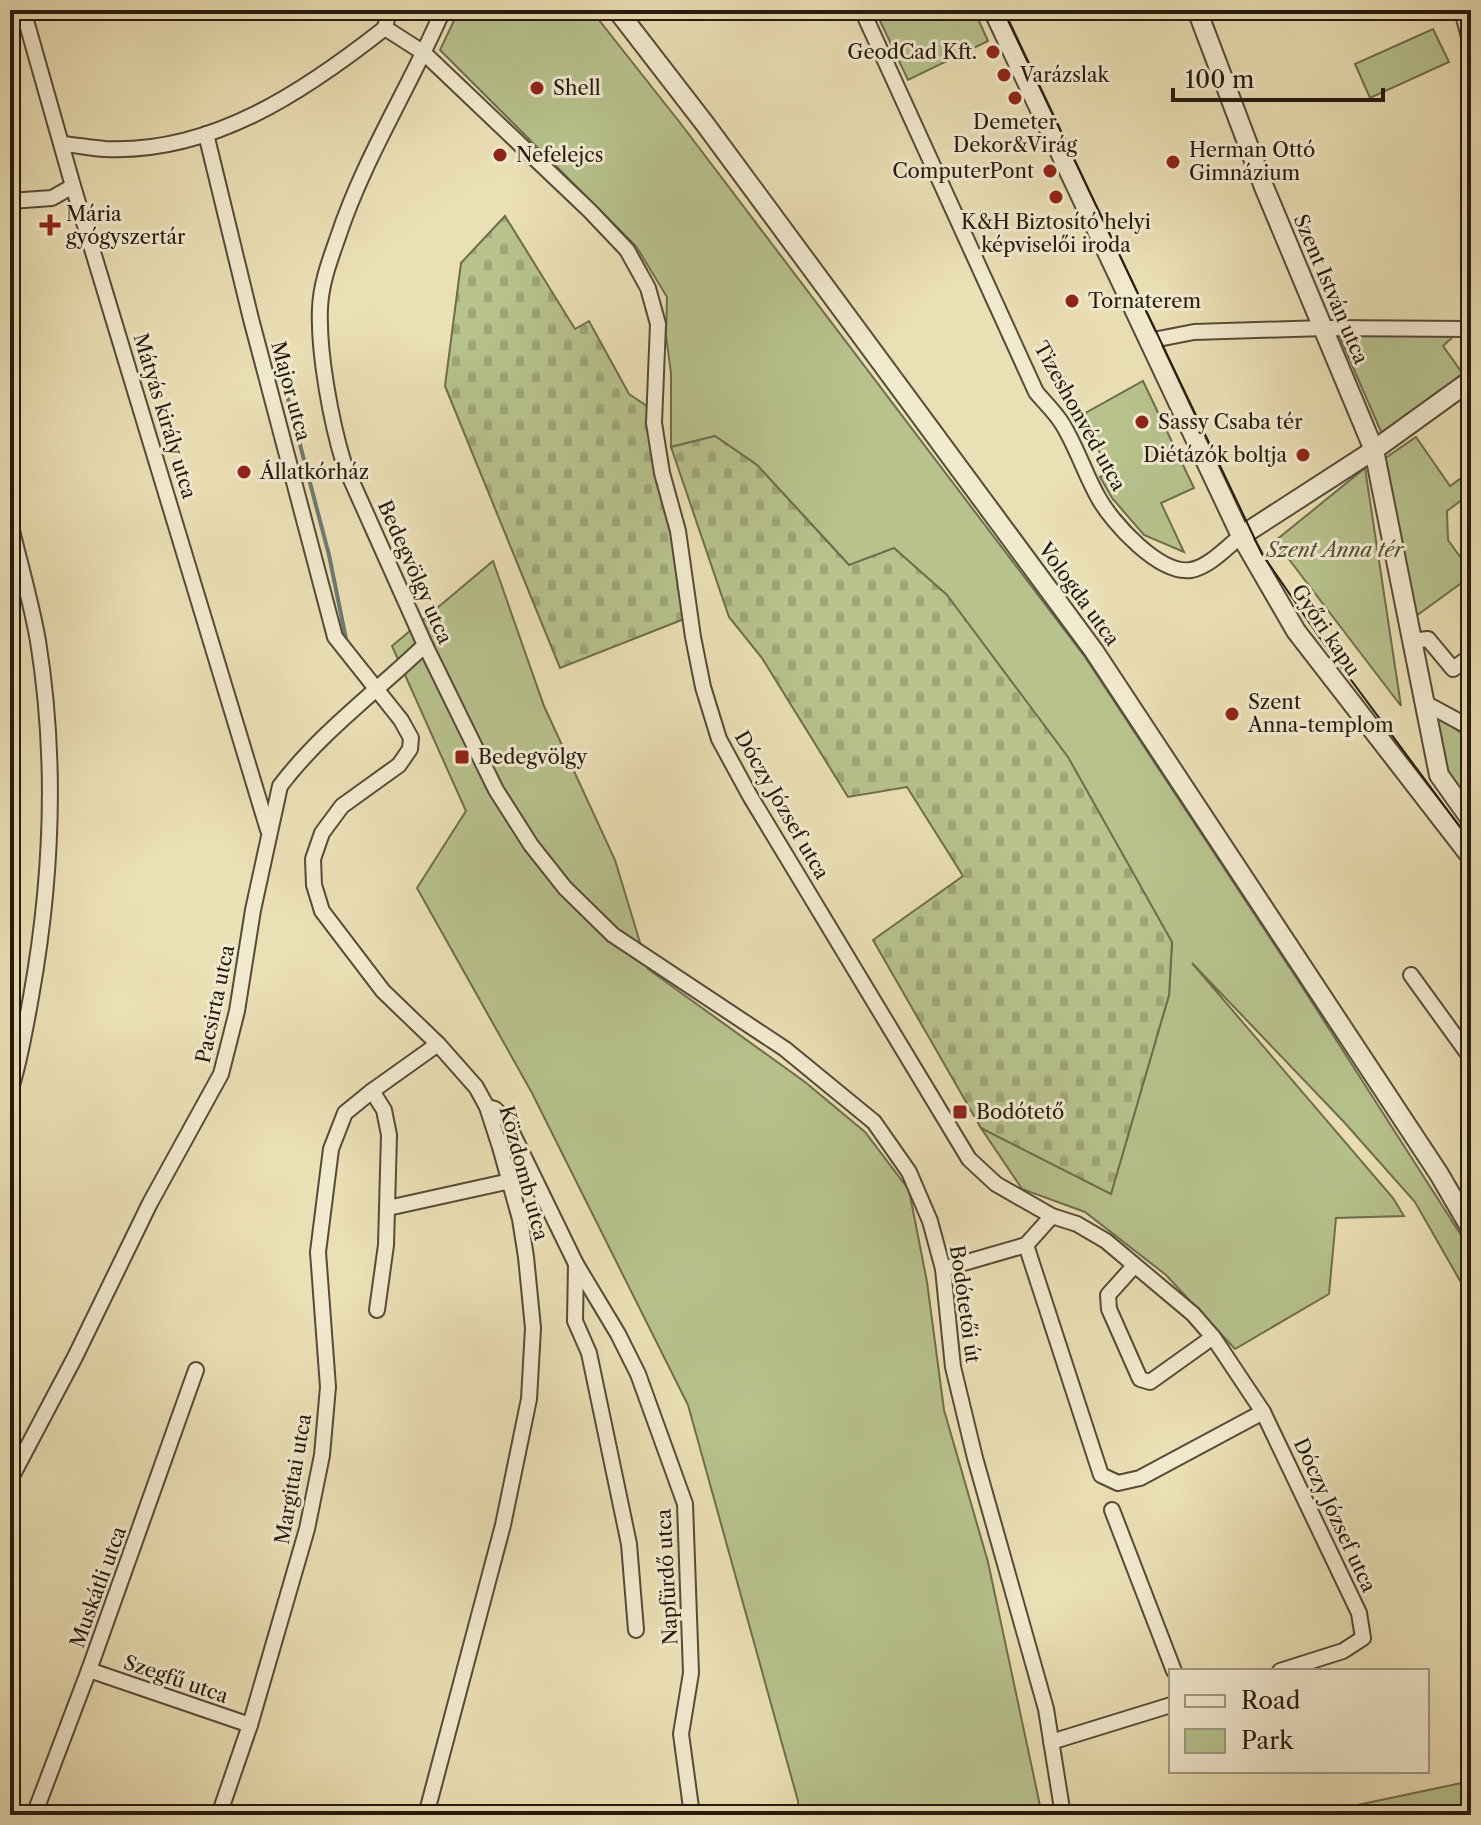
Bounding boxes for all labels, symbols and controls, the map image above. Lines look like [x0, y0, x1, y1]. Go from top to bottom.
place label: GeodCad Kft. [847, 40, 977, 64]
marker: GeodCad Kft. [984, 43, 1002, 61]
scale bar [1173, 52, 1383, 102]
place label: Varázslak [1019, 63, 1111, 87]
text: 100 m [1185, 65, 1254, 94]
marker: Varázslak [995, 66, 1013, 84]
place label: Shell [553, 76, 601, 100]
marker: Shell [528, 79, 546, 97]
marker: Demeter Dekor&Virág [1006, 89, 1024, 107]
place label: Demeter Dekor&Virág [953, 110, 1078, 157]
place label: Herman Ottó Gimnázium [1189, 138, 1315, 185]
place label: Nefelejcs [516, 143, 603, 167]
marker: Nefelejcs [491, 146, 509, 164]
marker: Herman Ottó Gimnázium [1164, 153, 1182, 171]
place label: ComputerPont [892, 159, 1034, 183]
marker: ComputerPont [1041, 162, 1059, 180]
marker: K&H Biztosító helyi képviselői iroda [1047, 188, 1065, 206]
place label: Mária gyógyszertár [66, 202, 186, 249]
place label: K&H Biztosító helyi képviselői iroda [961, 210, 1151, 257]
street label: Szent István utca [1289, 210, 1374, 368]
marker: Mária gyógyszertár [41, 216, 59, 234]
place label: Tornaterem [1088, 289, 1201, 313]
marker: Tornaterem [1063, 292, 1081, 310]
street label: Mátyás király utca [128, 331, 202, 502]
street label: Tizeshonvéd utca [1029, 337, 1131, 495]
street label: Major utca [266, 338, 316, 444]
place label: Sassy Csaba tér [1158, 410, 1303, 434]
marker: Sassy Csaba tér [1133, 413, 1151, 431]
place label: Diétázók boltja [1143, 443, 1287, 467]
marker: Diétázók boltja [1294, 446, 1312, 464]
place label: Állatkórház [259, 459, 369, 484]
marker: Állatkórház [235, 463, 253, 481]
street label: Bedegvölgy utca [373, 497, 458, 648]
street label: Vologda utca [1033, 537, 1125, 651]
park label: Szent Anna tér [1265, 538, 1405, 562]
street label: Győri kapu [1287, 580, 1365, 680]
place label: Szent Anna-templom [1247, 690, 1394, 737]
marker: Szent Anna-templom [1223, 705, 1241, 723]
street label: Dóczy József utca [730, 727, 834, 884]
place label: Bedegvölgy [478, 745, 588, 769]
marker: Bedegvölgy [453, 748, 471, 766]
street label: Pacsirta utca [191, 942, 239, 1065]
place label: Bodótető [976, 1100, 1064, 1124]
street label: Közdomb utca [495, 1103, 554, 1243]
marker: Bodótető [951, 1103, 969, 1121]
street label: Bodótetői út [945, 1244, 985, 1364]
street label: Margittai utca [270, 1411, 316, 1546]
street label: Dóczy József utca [1289, 1434, 1381, 1596]
street label: Napfürdő utca [651, 1508, 683, 1646]
street label: Muskátli utca [65, 1523, 131, 1651]
street label: Szegfű utca [121, 1650, 232, 1708]
legend [1169, 1669, 1429, 1773]
text: Road [1241, 1686, 1301, 1715]
text: Park [1241, 1726, 1294, 1755]

